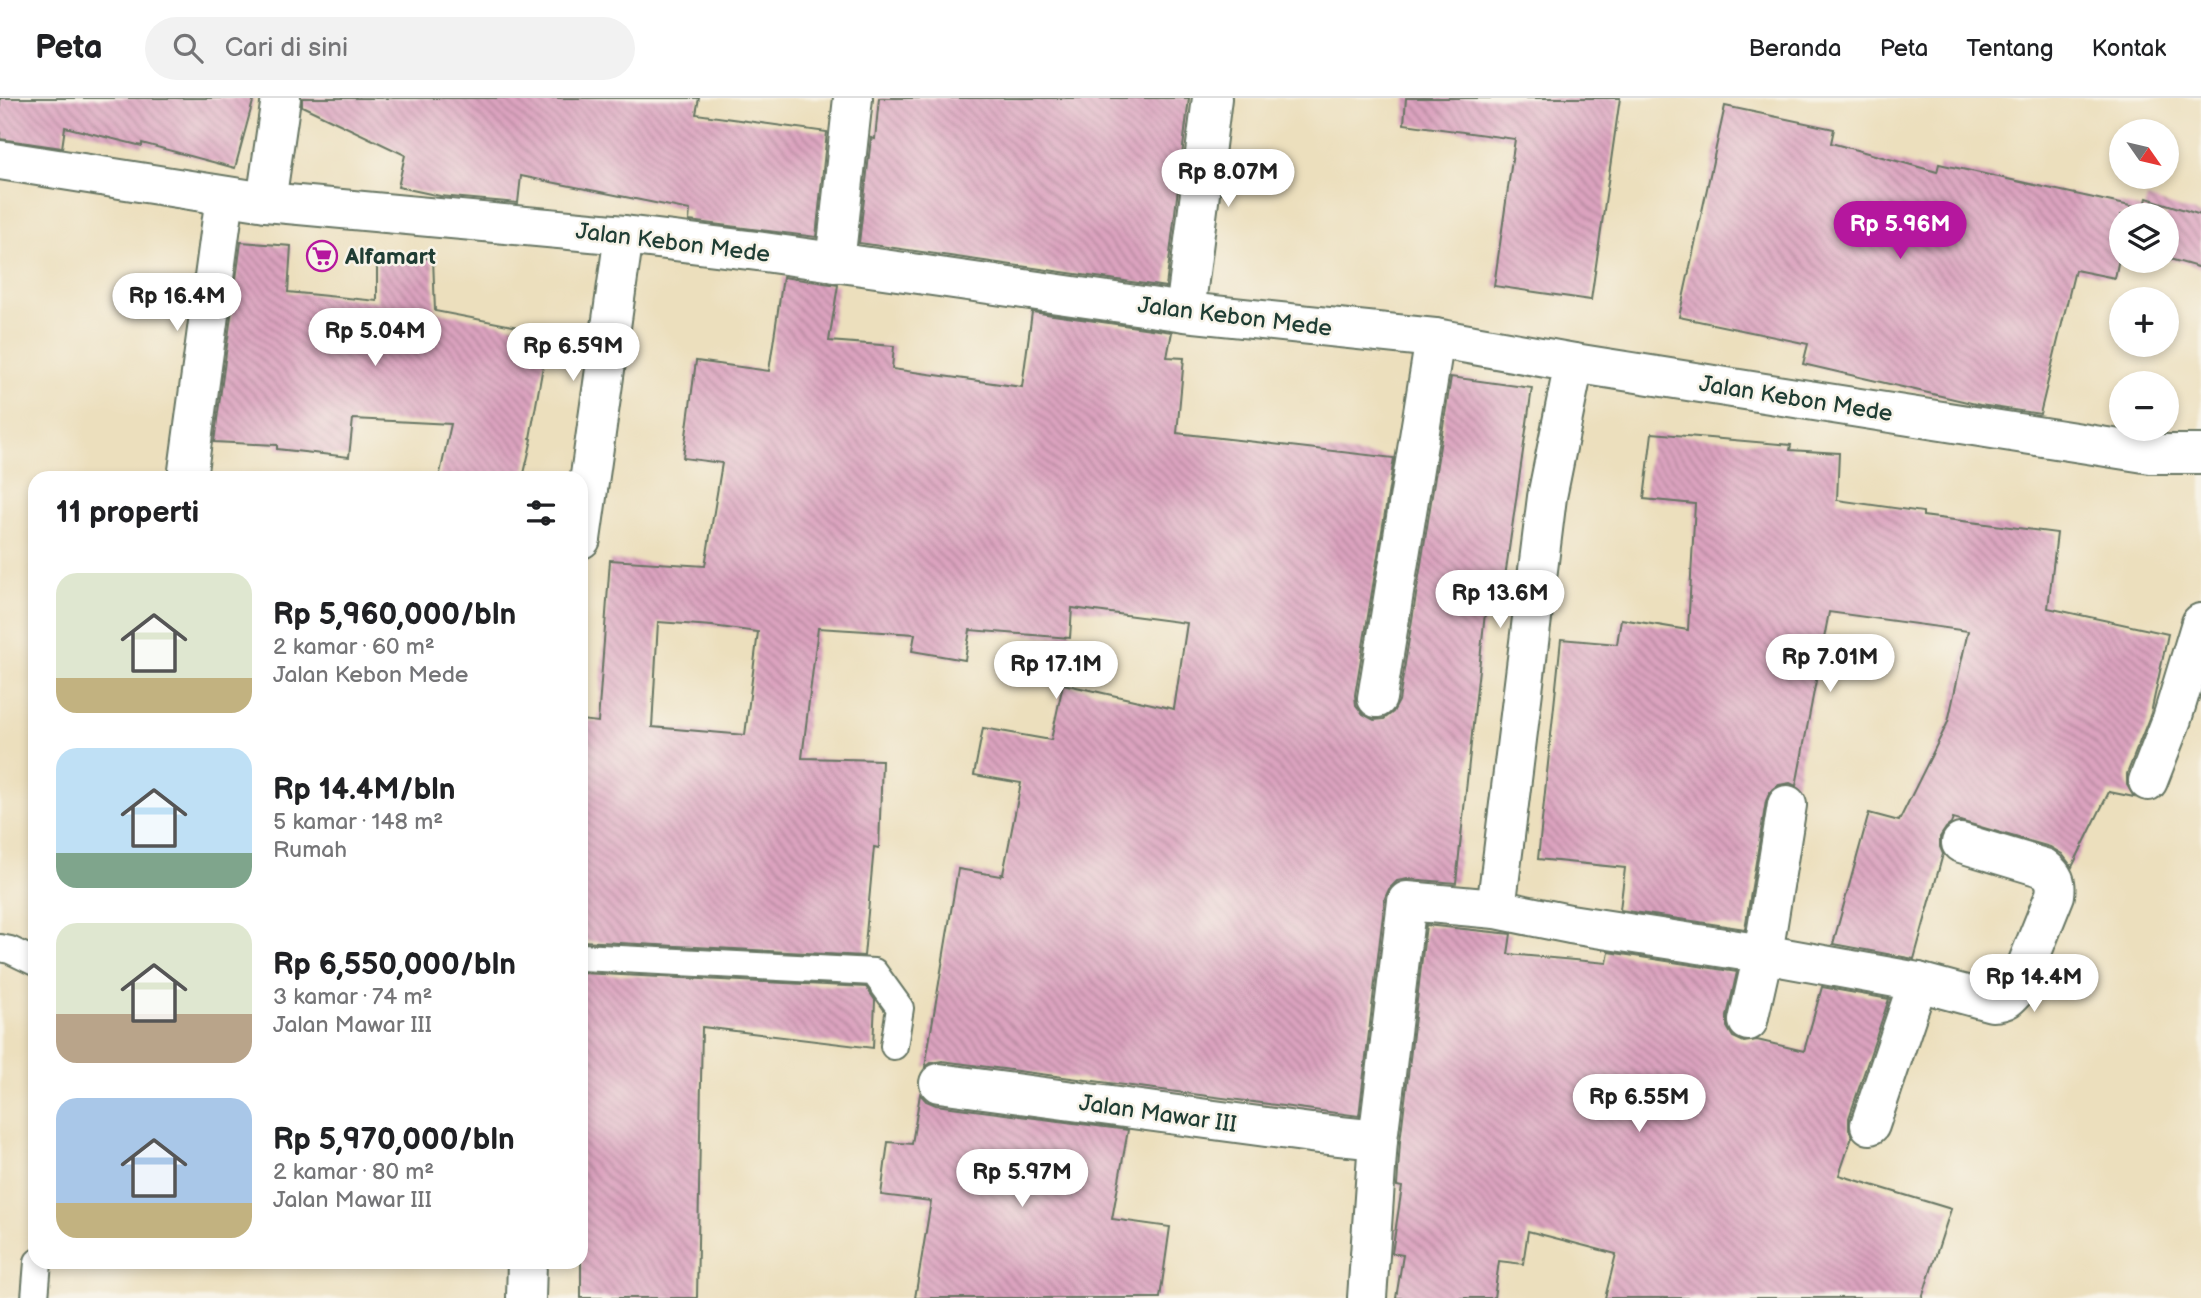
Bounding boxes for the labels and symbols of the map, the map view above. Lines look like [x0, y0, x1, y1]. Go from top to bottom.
north arrow [2109, 119, 2179, 189]
pin: Rp 8.07M [1156, 150, 1300, 209]
pin: Rp 5.96M [1828, 202, 1972, 261]
street label: Jalan Kebon Mede [574, 217, 772, 269]
supermarket icon: Alfamart [305, 239, 339, 273]
place label: Alfamart [344, 243, 436, 271]
pin: Rp 16.4M [105, 274, 249, 333]
street label: Jalan Kebon Mede [1136, 291, 1334, 343]
pin: Rp 5.04M [303, 308, 447, 368]
pin: Rp 6.59M [501, 324, 645, 383]
street label: Jalan Kebon Mede [1697, 370, 1895, 428]
pin: Rp 13.6M [1428, 570, 1572, 630]
pin: Rp 7.01M [1758, 634, 1902, 694]
pin: Rp 17.1M [984, 642, 1128, 701]
pin: Rp 14.4M [1962, 954, 2106, 1014]
pin: Rp 6.55M [1567, 1074, 1711, 1134]
street label: Jalan Mawar III [1077, 1089, 1238, 1139]
pin: Rp 5.97M [950, 1150, 1094, 1209]

